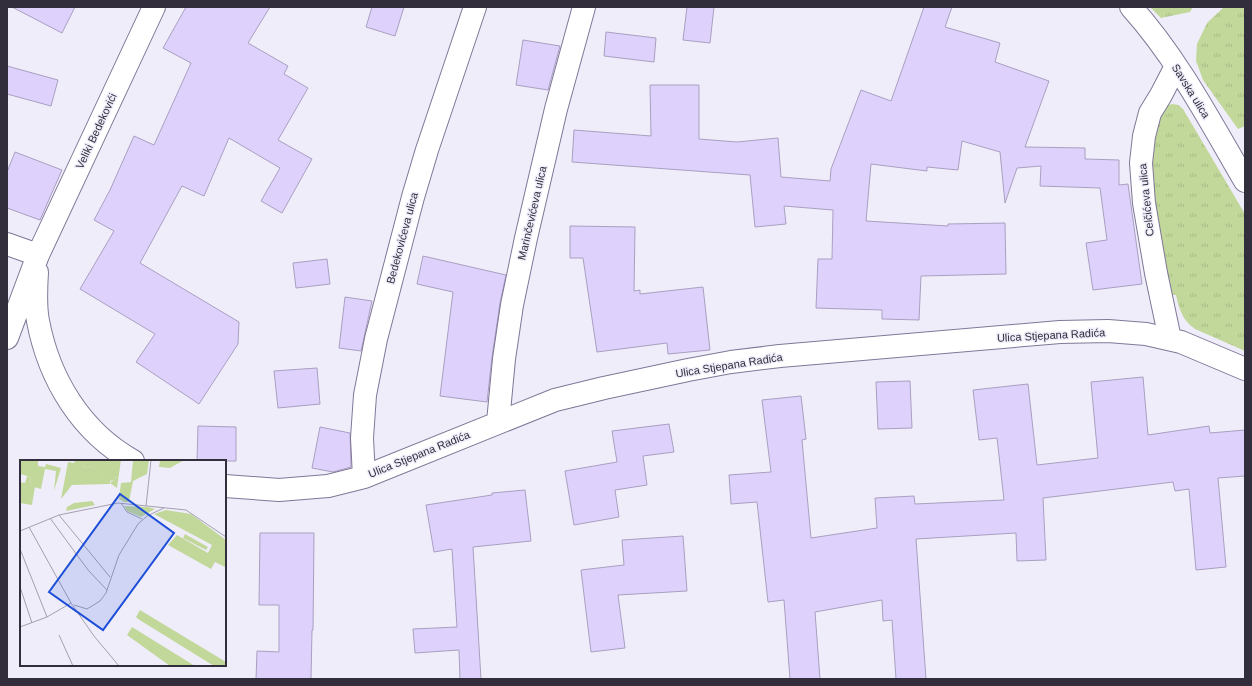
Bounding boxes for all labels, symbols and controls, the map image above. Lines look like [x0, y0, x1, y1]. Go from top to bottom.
street label: Savska ulica [1170, 62, 1213, 121]
street label: Veliki Bedekovići [73, 91, 119, 171]
street label: Celčićeva ulica [1136, 162, 1156, 237]
street label: Marinčevićeva ulica [515, 164, 549, 261]
street label: Bedekovićeva ulica [384, 190, 420, 285]
street label: Ulica Stjepana Radića [997, 326, 1106, 344]
street label: Ulica Stjepana Radića [675, 350, 784, 379]
street label: Ulica Stjepana Radića [367, 428, 472, 480]
inset map [20, 460, 226, 666]

